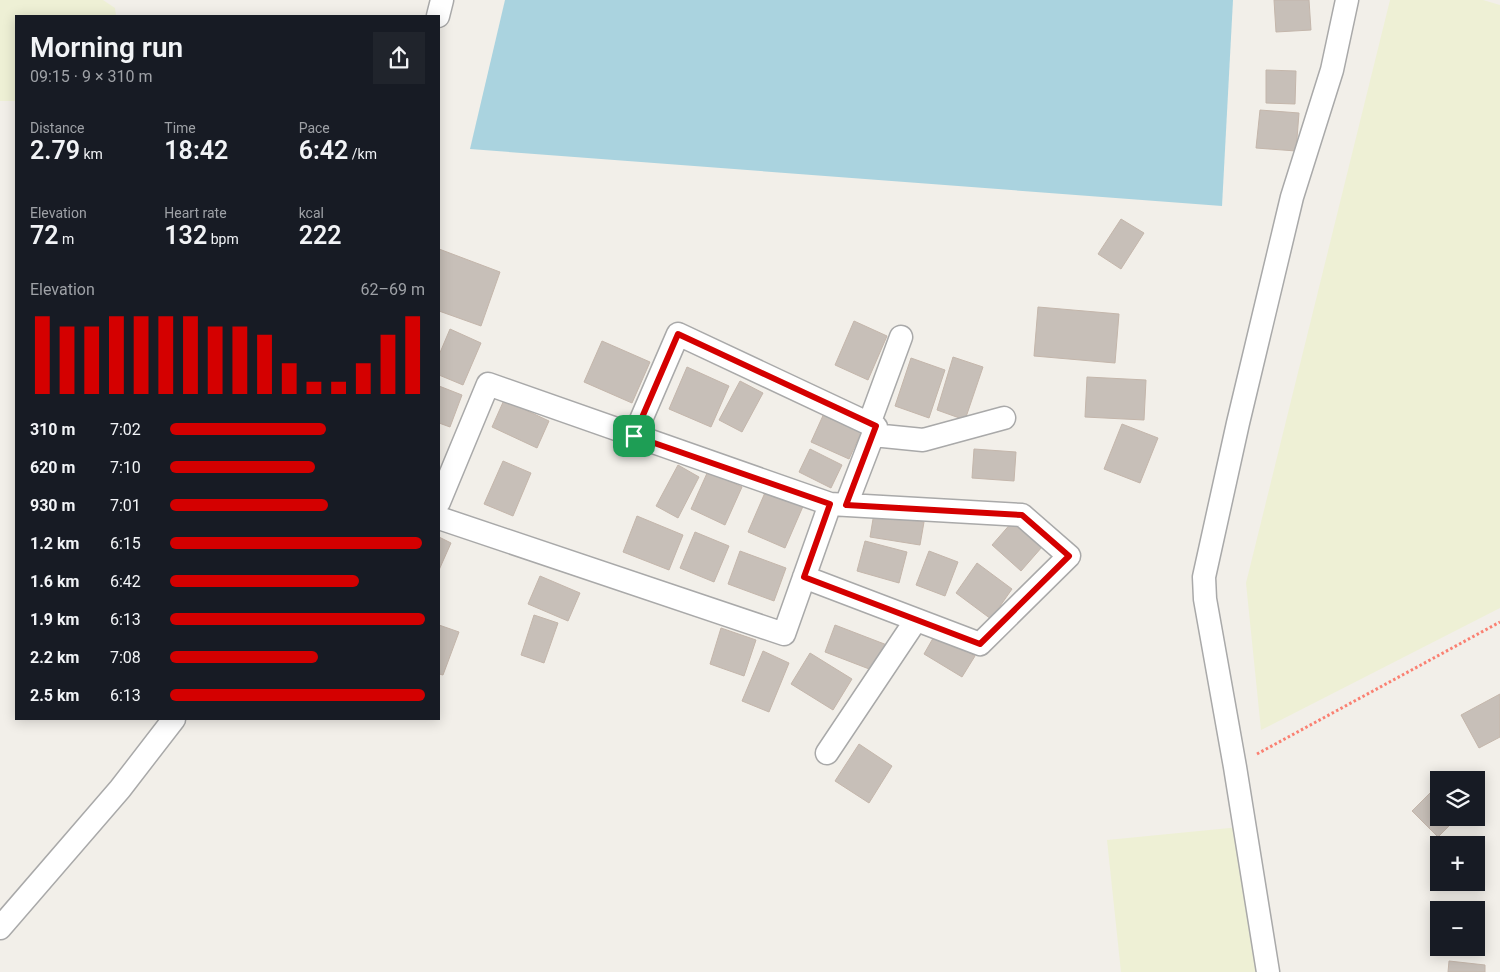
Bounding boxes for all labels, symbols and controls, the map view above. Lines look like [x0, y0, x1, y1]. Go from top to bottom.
text: Morning run [30, 31, 183, 64]
button: share [373, 32, 425, 84]
text: 09:15 · 9 × 310 m [30, 67, 152, 86]
text: Distance [30, 120, 85, 136]
text: Time [164, 120, 196, 136]
text: Pace [299, 120, 330, 136]
text: 2.79 [30, 136, 80, 165]
text: 18:42 [164, 136, 228, 165]
text: 6:42 [299, 136, 348, 165]
text: km [80, 146, 103, 162]
text: /km [348, 146, 377, 162]
text: Elevation [30, 205, 87, 221]
text: Heart rate [164, 205, 227, 221]
text: kcal [299, 205, 324, 221]
text: 72 [30, 221, 59, 250]
text: 132 [164, 221, 207, 250]
text: 222 [299, 221, 342, 250]
text: m [59, 231, 74, 247]
text: bpm [207, 231, 239, 247]
text: Elevation [30, 280, 95, 299]
text: 62–69 m [361, 280, 425, 299]
pin [613, 415, 655, 457]
text: 310 m [30, 420, 75, 439]
text: 7:02 [110, 420, 141, 439]
icon: arrive [620, 422, 648, 450]
text: 620 m [30, 458, 75, 477]
text: 7:10 [110, 458, 141, 477]
text: 930 m [30, 496, 75, 515]
text: 7:01 [110, 496, 141, 515]
text: 1.2 km [30, 534, 79, 553]
text: 6:15 [110, 534, 141, 553]
text: 1.6 km [30, 572, 79, 591]
text: 6:42 [110, 572, 141, 591]
text: 1.9 km [30, 610, 79, 629]
text: 6:13 [110, 610, 141, 629]
text: 2.2 km [30, 648, 79, 667]
text: 7:08 [110, 648, 141, 667]
text: 2.5 km [30, 686, 79, 705]
text: 6:13 [110, 686, 141, 705]
map controls [1430, 771, 1485, 956]
button: layers [1430, 771, 1485, 826]
button: + [1430, 836, 1485, 891]
button: − [1430, 901, 1485, 956]

